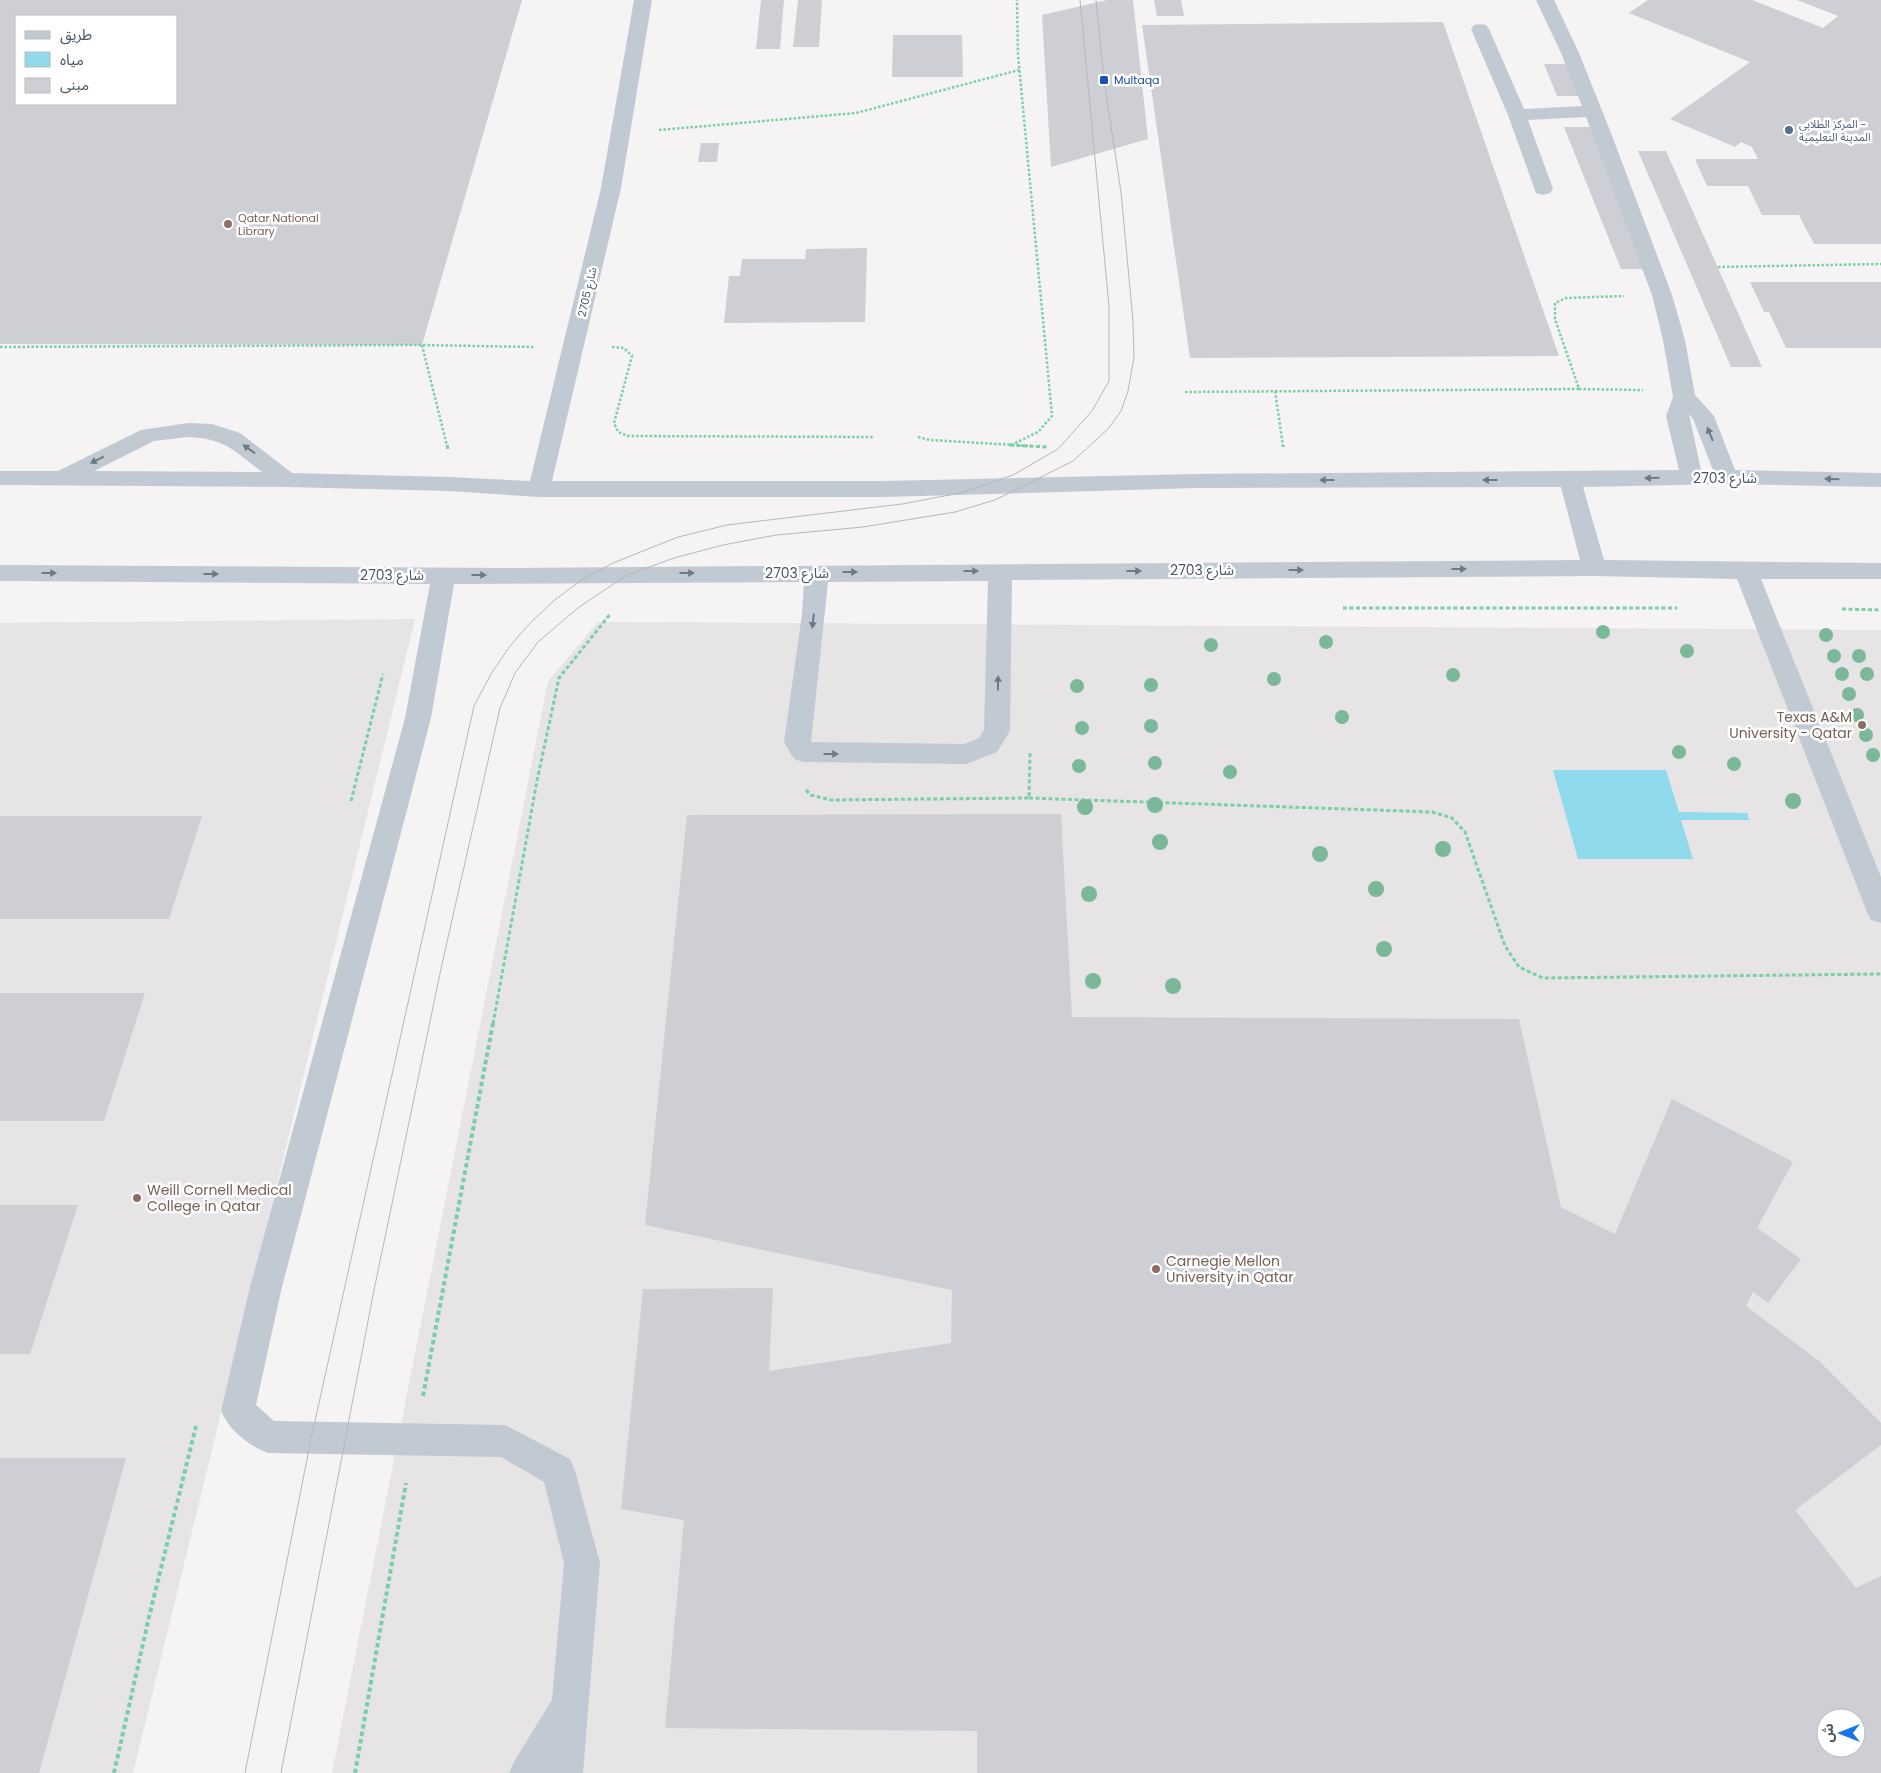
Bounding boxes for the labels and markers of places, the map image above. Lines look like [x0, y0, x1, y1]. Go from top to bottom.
place label: Multaqa [1114, 72, 1160, 88]
marker: Multaqa [1098, 74, 1110, 86]
place label: المركز الطلابي - المدينة التعليمية [1799, 116, 1871, 145]
marker: المركز الطلابي - المدينة التعليمية [1783, 124, 1795, 136]
place label: Qatar National Library [238, 210, 319, 239]
marker: Qatar National Library [222, 218, 234, 230]
place label: Texas A&M University - Qatar [1729, 707, 1852, 743]
marker: Texas A&M University - Qatar [1856, 719, 1868, 731]
place label: Weill Cornell Medical College in Qatar [147, 1180, 292, 1216]
marker: Weill Cornell Medical College in Qatar [131, 1192, 143, 1204]
place label: Carnegie Mellon University in Qatar [1166, 1251, 1294, 1287]
marker: Carnegie Mellon University in Qatar [1150, 1263, 1162, 1275]

